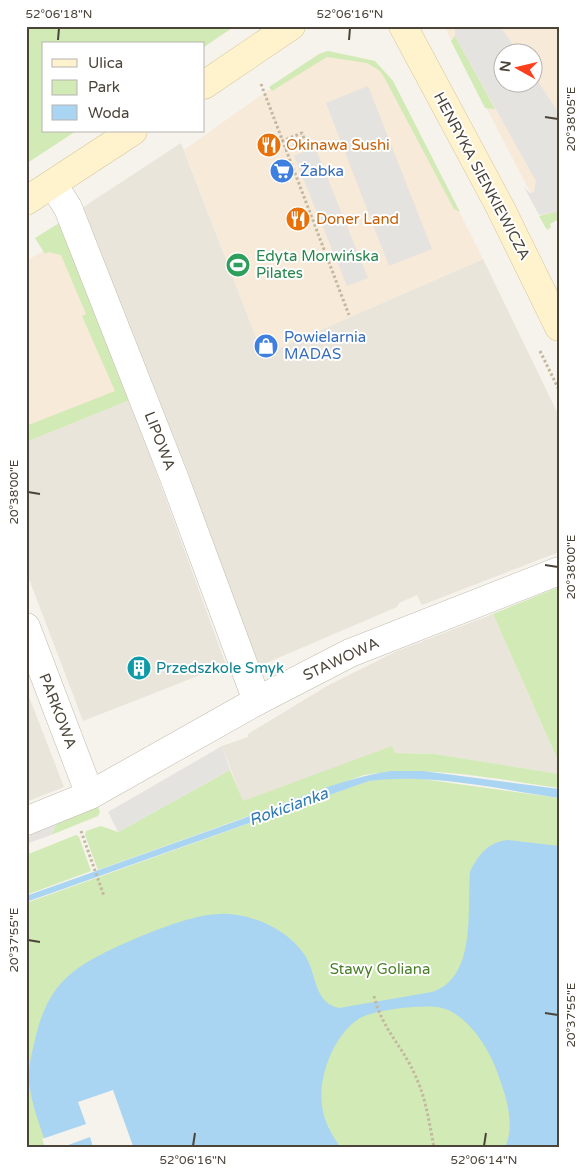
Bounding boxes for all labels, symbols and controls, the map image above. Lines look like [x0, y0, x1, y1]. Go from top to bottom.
text: 52°06'18"N [26, 7, 93, 21]
text: 52°06'16"N [317, 7, 384, 21]
legend [42, 42, 205, 132]
north arrow [492, 42, 542, 92]
text: Ulica [88, 54, 123, 72]
text: N [496, 60, 515, 73]
text: Park [88, 78, 120, 96]
text: 20°38'05"E [564, 86, 578, 152]
street label: HENRYKA SIENKIEWICZA [430, 89, 534, 263]
text: Woda [88, 104, 130, 122]
restaurant icon: Okinawa Sushi [256, 132, 282, 158]
place label: Okinawa Sushi [286, 136, 390, 154]
supermarket icon: Żabka [269, 158, 295, 184]
place label: Żabka [300, 162, 344, 180]
restaurant icon: Doner Land [285, 206, 311, 232]
place label: Doner Land [316, 210, 399, 228]
place label: Edyta Morwińska Pilates [256, 247, 379, 282]
sports icon: Edyta Morwińska Pilates [225, 252, 251, 278]
place label: Powielarnia MADAS [284, 328, 366, 363]
shop icon: Powielarnia MADAS [253, 333, 279, 359]
street label: LIPOWA [141, 409, 179, 473]
text: 20°38'00"E [7, 459, 21, 525]
text: 20°38'00"E [564, 534, 578, 600]
street label: STAWOWA [300, 634, 382, 684]
building icon: Przedszkole Smyk [126, 655, 152, 681]
place label: Przedszkole Smyk [156, 659, 284, 677]
street label: PARKOWA [35, 671, 81, 751]
water label: Rokicianka [246, 783, 332, 830]
text: 20°37'55"E [7, 907, 21, 973]
park label: Stawy Goliana [330, 960, 430, 978]
text: 20°37'55"E [564, 982, 578, 1048]
text: 52°06'16"N [160, 1153, 227, 1167]
text: 52°06'14"N [451, 1153, 518, 1167]

